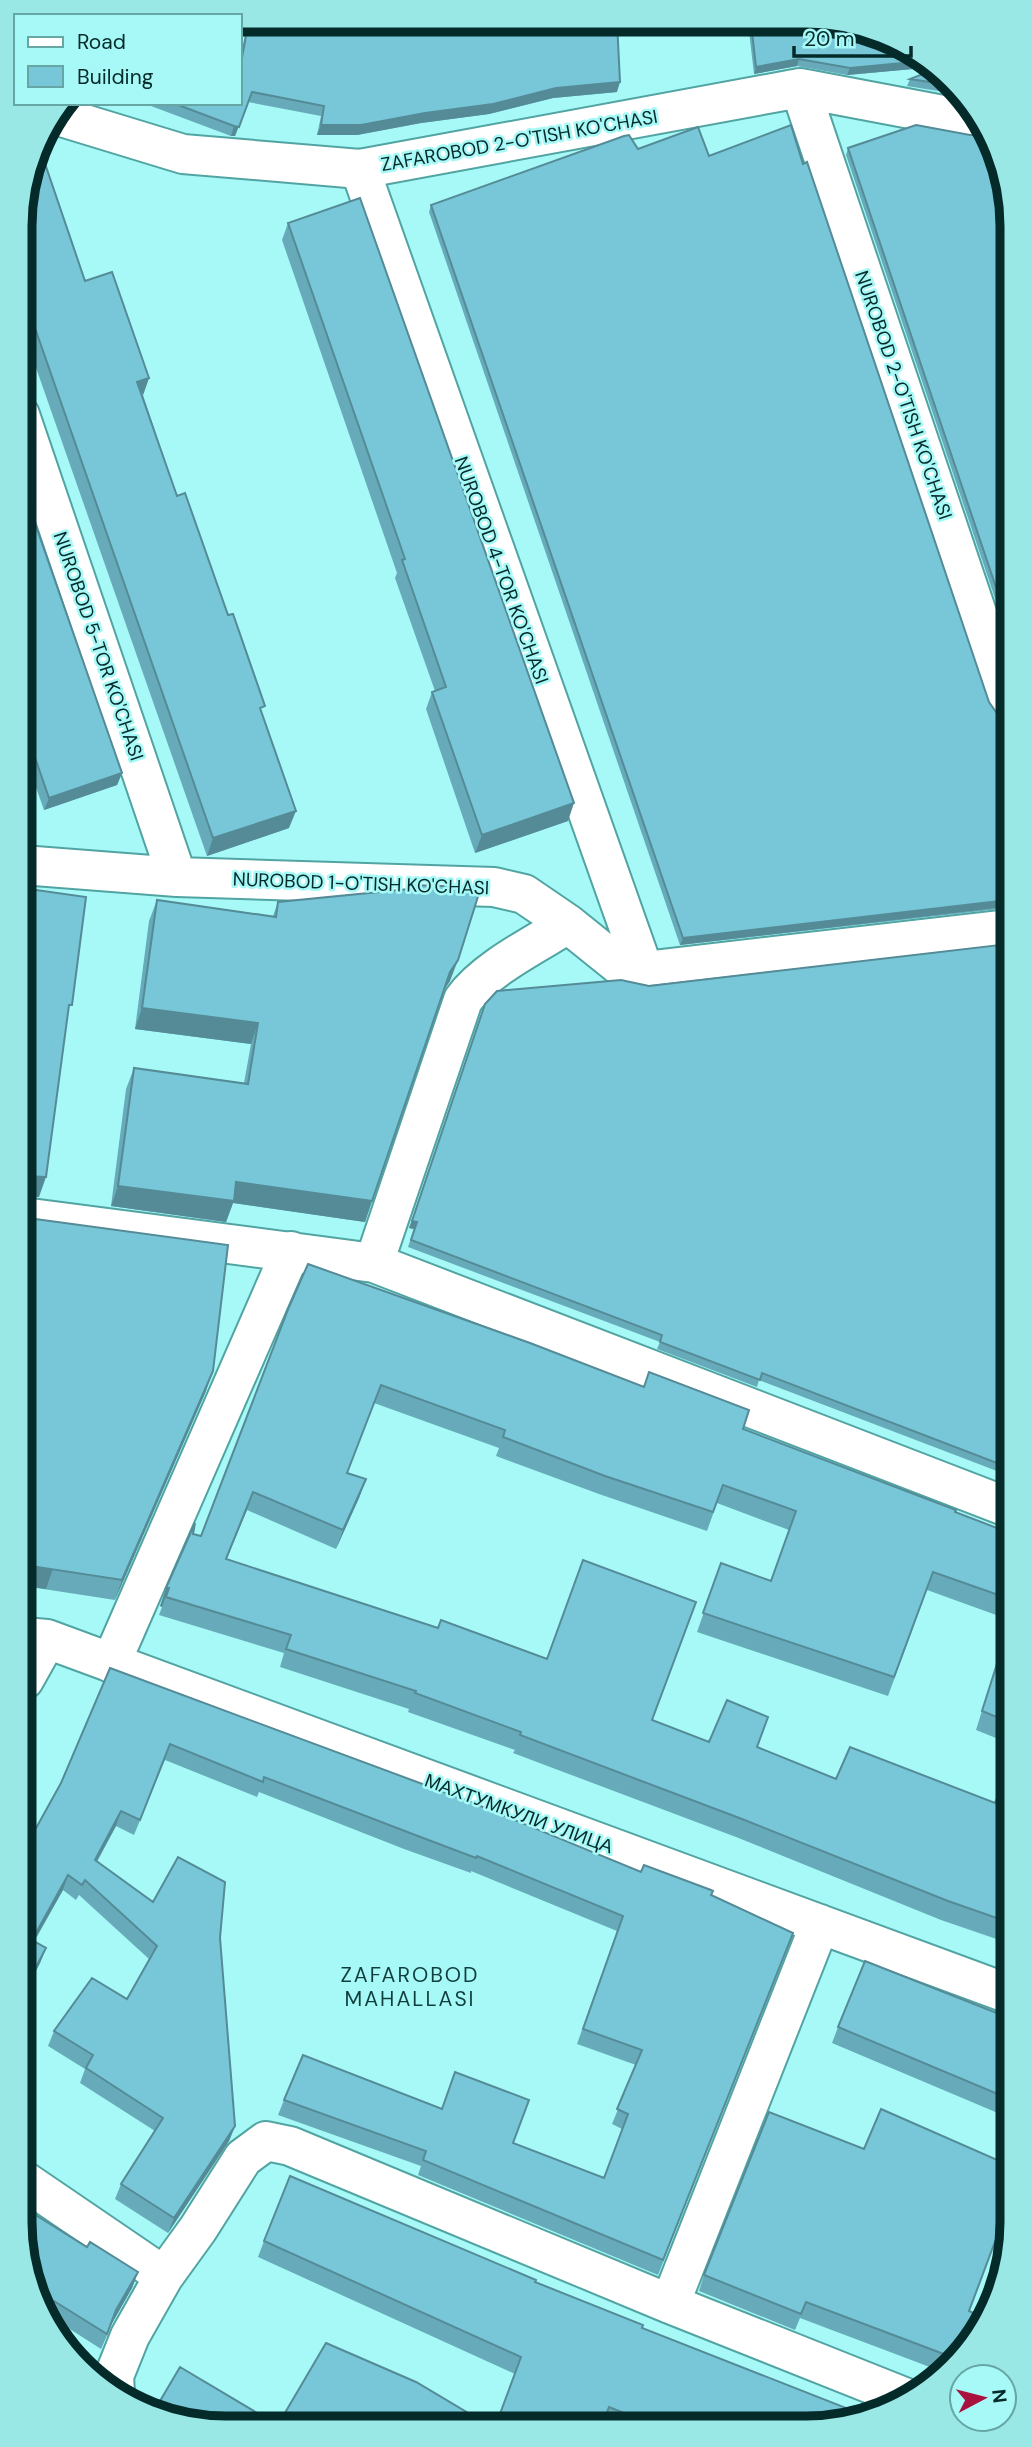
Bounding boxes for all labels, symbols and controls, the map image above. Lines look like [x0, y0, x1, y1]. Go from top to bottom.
legend [14, 14, 242, 105]
scale bar [794, 14, 911, 58]
text: 20 m [804, 25, 855, 53]
text: Road [77, 28, 126, 56]
text: Building [77, 63, 154, 91]
street label: ZAFAROBOD 2-O'TISH KO'CHASI [379, 104, 659, 177]
street label: NUROBOD 2-O'TISH KO'CHASI [849, 267, 958, 523]
street label: NUROBOD 4-TOR KO'CHASI [449, 453, 554, 687]
street label: NUROBOD 5-TOR KO'CHASI [48, 528, 149, 764]
street label: NUROBOD 1-O'TISH KO'CHASI [232, 867, 490, 900]
street label: МАХТУМКУЛИ УЛИЦА [421, 1768, 617, 1859]
district label: ZAFAROBOD MAHALLASI [340, 1961, 480, 2013]
north arrow [948, 2363, 1018, 2433]
text: N [986, 2388, 1013, 2404]

